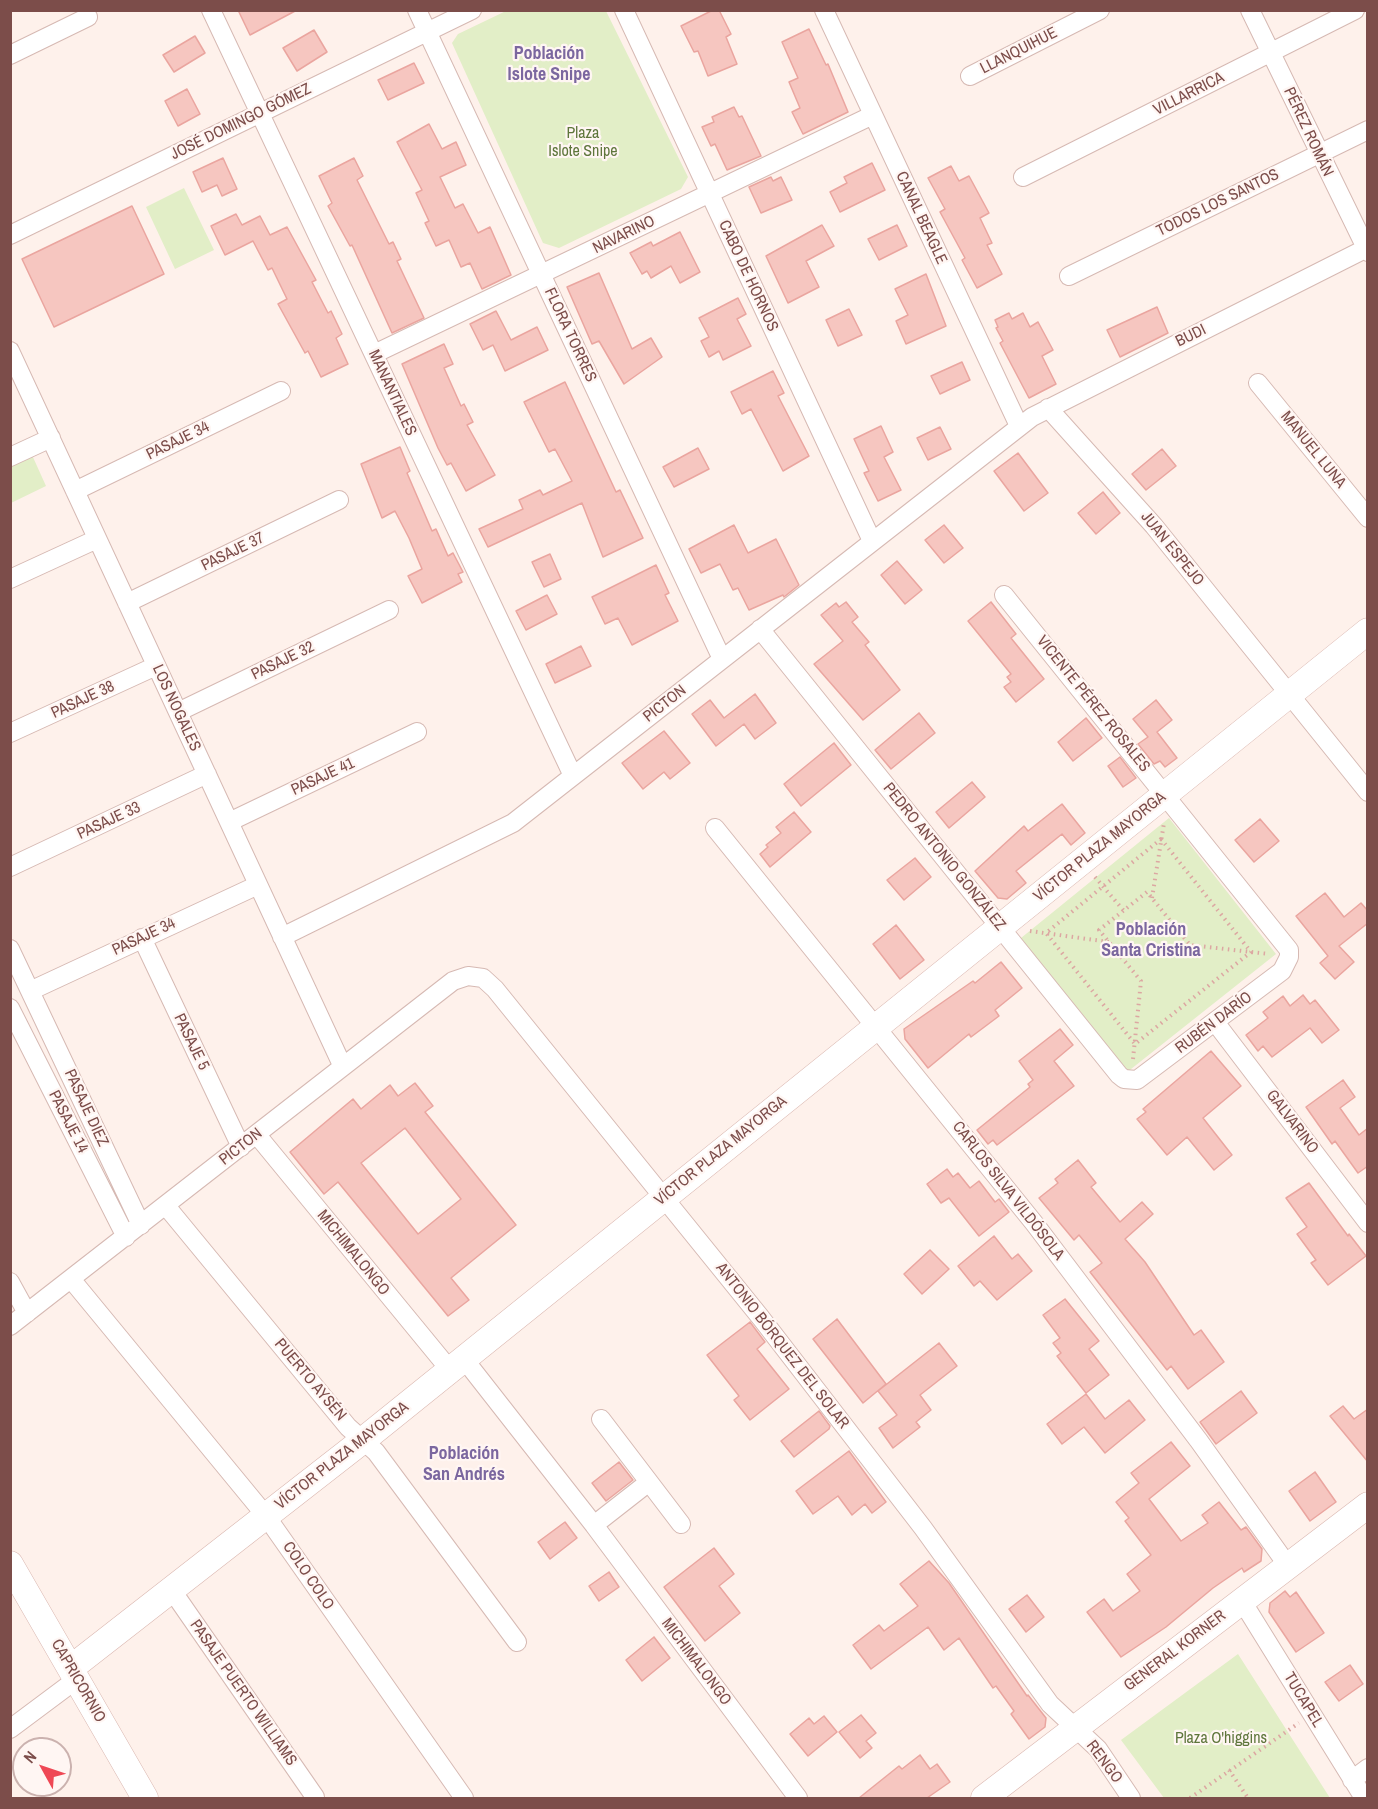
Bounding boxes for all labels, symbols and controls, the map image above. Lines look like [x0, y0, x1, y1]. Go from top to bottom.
street label: LLANQUIHUE [977, 23, 1061, 79]
district label: Población Islote Snipe [508, 43, 590, 86]
street label: VILLARRICA [1151, 68, 1227, 120]
street label: JOSÉ DOMINGO GÓMEZ [168, 80, 314, 164]
street label: PÉREZ ROMÁN [1279, 84, 1337, 180]
park label: Plaza Islote Snipe [548, 124, 618, 162]
street label: TODOS LOS SANTOS [1154, 165, 1282, 241]
street label: CANAL BEAGLE [891, 169, 951, 267]
street label: NAVARINO [590, 212, 658, 258]
street label: CABO DE HORNOS [714, 217, 782, 335]
street label: FLORA TORRES [540, 285, 600, 385]
street label: BUDI [1173, 321, 1209, 351]
street label: MANANTIALES [364, 347, 420, 439]
street label: MANUEL LUNA [1276, 408, 1350, 492]
street label: PASAJE 34 [143, 418, 213, 464]
street label: JUAN ESPEJO [1136, 508, 1208, 590]
street label: PASAJE 37 [198, 529, 268, 575]
street label: VICENTE PÉREZ ROSALES [1032, 632, 1154, 776]
street label: PASAJE 32 [248, 638, 318, 684]
street label: LOS NOGALES [148, 662, 204, 754]
street label: PASAJE 38 [48, 677, 118, 723]
street label: PICTON [640, 681, 690, 727]
street label: PASAJE 41 [288, 754, 358, 800]
street label: PEDRO ANTONIO GONZÁLEZ [879, 779, 1009, 935]
street label: VÍCTOR PLAZA MAYORGA [1030, 788, 1170, 906]
street label: PASAJE 33 [74, 798, 144, 844]
street label: PASAJE 34 [109, 914, 179, 960]
district label: Población Santa Cristina [1101, 919, 1201, 962]
street label: RUBÉN DARÍO [1172, 988, 1256, 1058]
street label: PASAJE 5 [169, 1011, 213, 1073]
street label: PASAJE DIEZ [60, 1066, 112, 1150]
street label: GALVARINO [1262, 1086, 1322, 1158]
street label: PASAJE 14 [44, 1088, 92, 1156]
street label: VÍCTOR PLAZA MAYORGA [651, 1092, 791, 1210]
street label: CARLOS SILVA VILDÓSOLA [948, 1118, 1068, 1264]
street label: PICTON [216, 1124, 266, 1170]
street label: MICHIMALONGO [313, 1206, 393, 1300]
street label: ANTONIO BÓRQUEZ DEL SOLAR [711, 1259, 853, 1433]
street label: PUERTO AYSÉN [270, 1335, 350, 1425]
street label: VÍCTOR PLAZA MAYORGA [271, 1398, 413, 1514]
district label: Población San Andrés [423, 1443, 505, 1486]
street label: COLO COLO [278, 1538, 338, 1614]
street label: GENERAL KORNER [1120, 1606, 1230, 1696]
street label: MICHIMALONGO [657, 1615, 735, 1709]
street label: PASAJE PUERTO WILLIAMS [185, 1616, 301, 1770]
street label: CAPRICORNIO [47, 1636, 109, 1726]
street label: TUCAPEL [1279, 1669, 1327, 1731]
park label: Plaza O'higgins [1175, 1729, 1267, 1749]
north arrow [12, 1737, 72, 1797]
street label: RENGO [1082, 1737, 1126, 1787]
text: N [18, 1746, 41, 1767]

